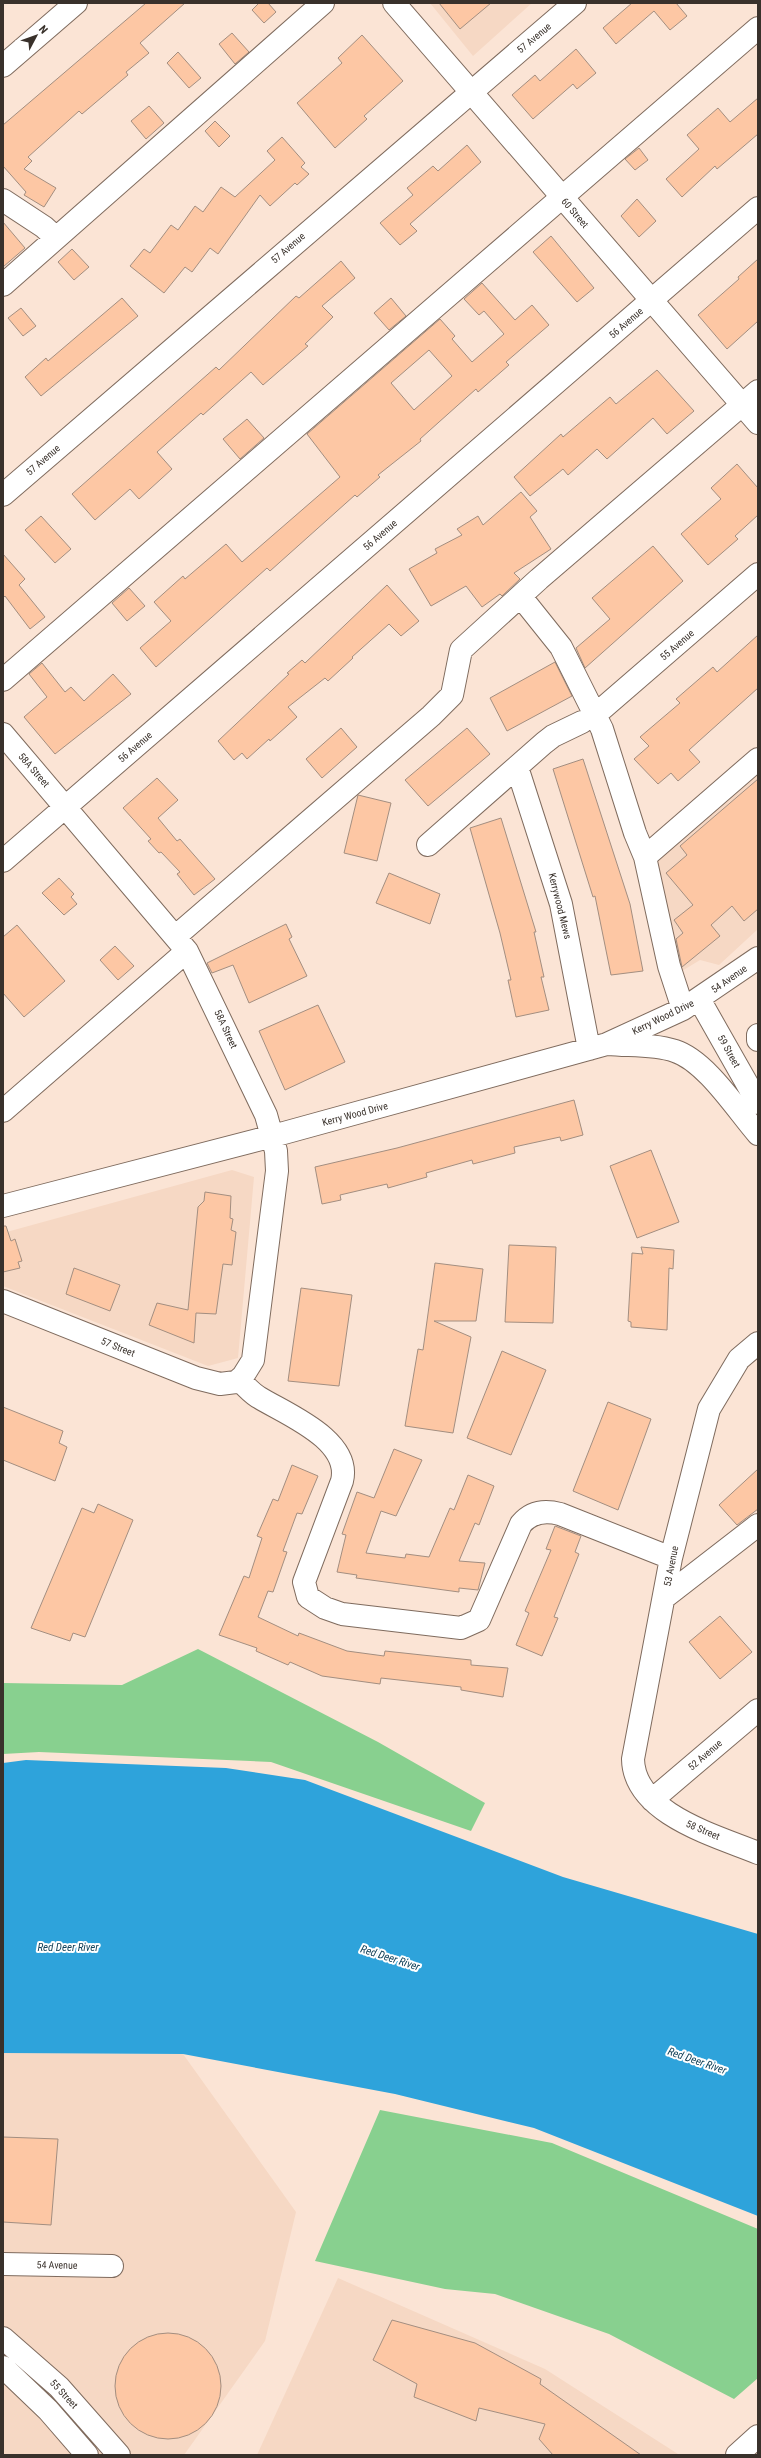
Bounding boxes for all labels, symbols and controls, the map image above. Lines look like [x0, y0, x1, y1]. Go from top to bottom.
north arrow [16, 16, 56, 56]
street label: 57 Avenue [515, 20, 553, 55]
text: N [36, 23, 50, 37]
street label: 60 Street [559, 196, 591, 230]
street label: 57 Avenue [269, 230, 307, 266]
street label: 56 Avenue [607, 305, 645, 341]
street label: 57 Avenue [24, 442, 62, 478]
street label: 56 Avenue [361, 517, 399, 553]
street label: 55 Avenue [658, 627, 696, 663]
street label: 56 Avenue [116, 729, 154, 765]
street label: 58A Street [16, 751, 52, 789]
street label: Kerrywood Mews [547, 872, 574, 940]
street label: 54 Avenue [709, 963, 749, 995]
street label: Kerry Wood Drive [630, 997, 696, 1037]
street label: 58A Street [212, 1008, 240, 1050]
street label: 59 Street [716, 1033, 742, 1069]
street label: Kerry Wood Drive [321, 1100, 389, 1128]
street label: 57 Street [99, 1335, 137, 1359]
street label: 53 Avenue [662, 1545, 680, 1587]
street label: 52 Avenue [686, 1737, 724, 1773]
street label: 58 Street [684, 1818, 722, 1842]
water label: Red Deer River [37, 1941, 99, 1954]
water label: Red Deer River [359, 1942, 422, 1974]
water label: Red Deer River [666, 2045, 729, 2077]
street label: 54 Avenue [36, 2259, 78, 2271]
street label: 55 Street [48, 2377, 80, 2411]

